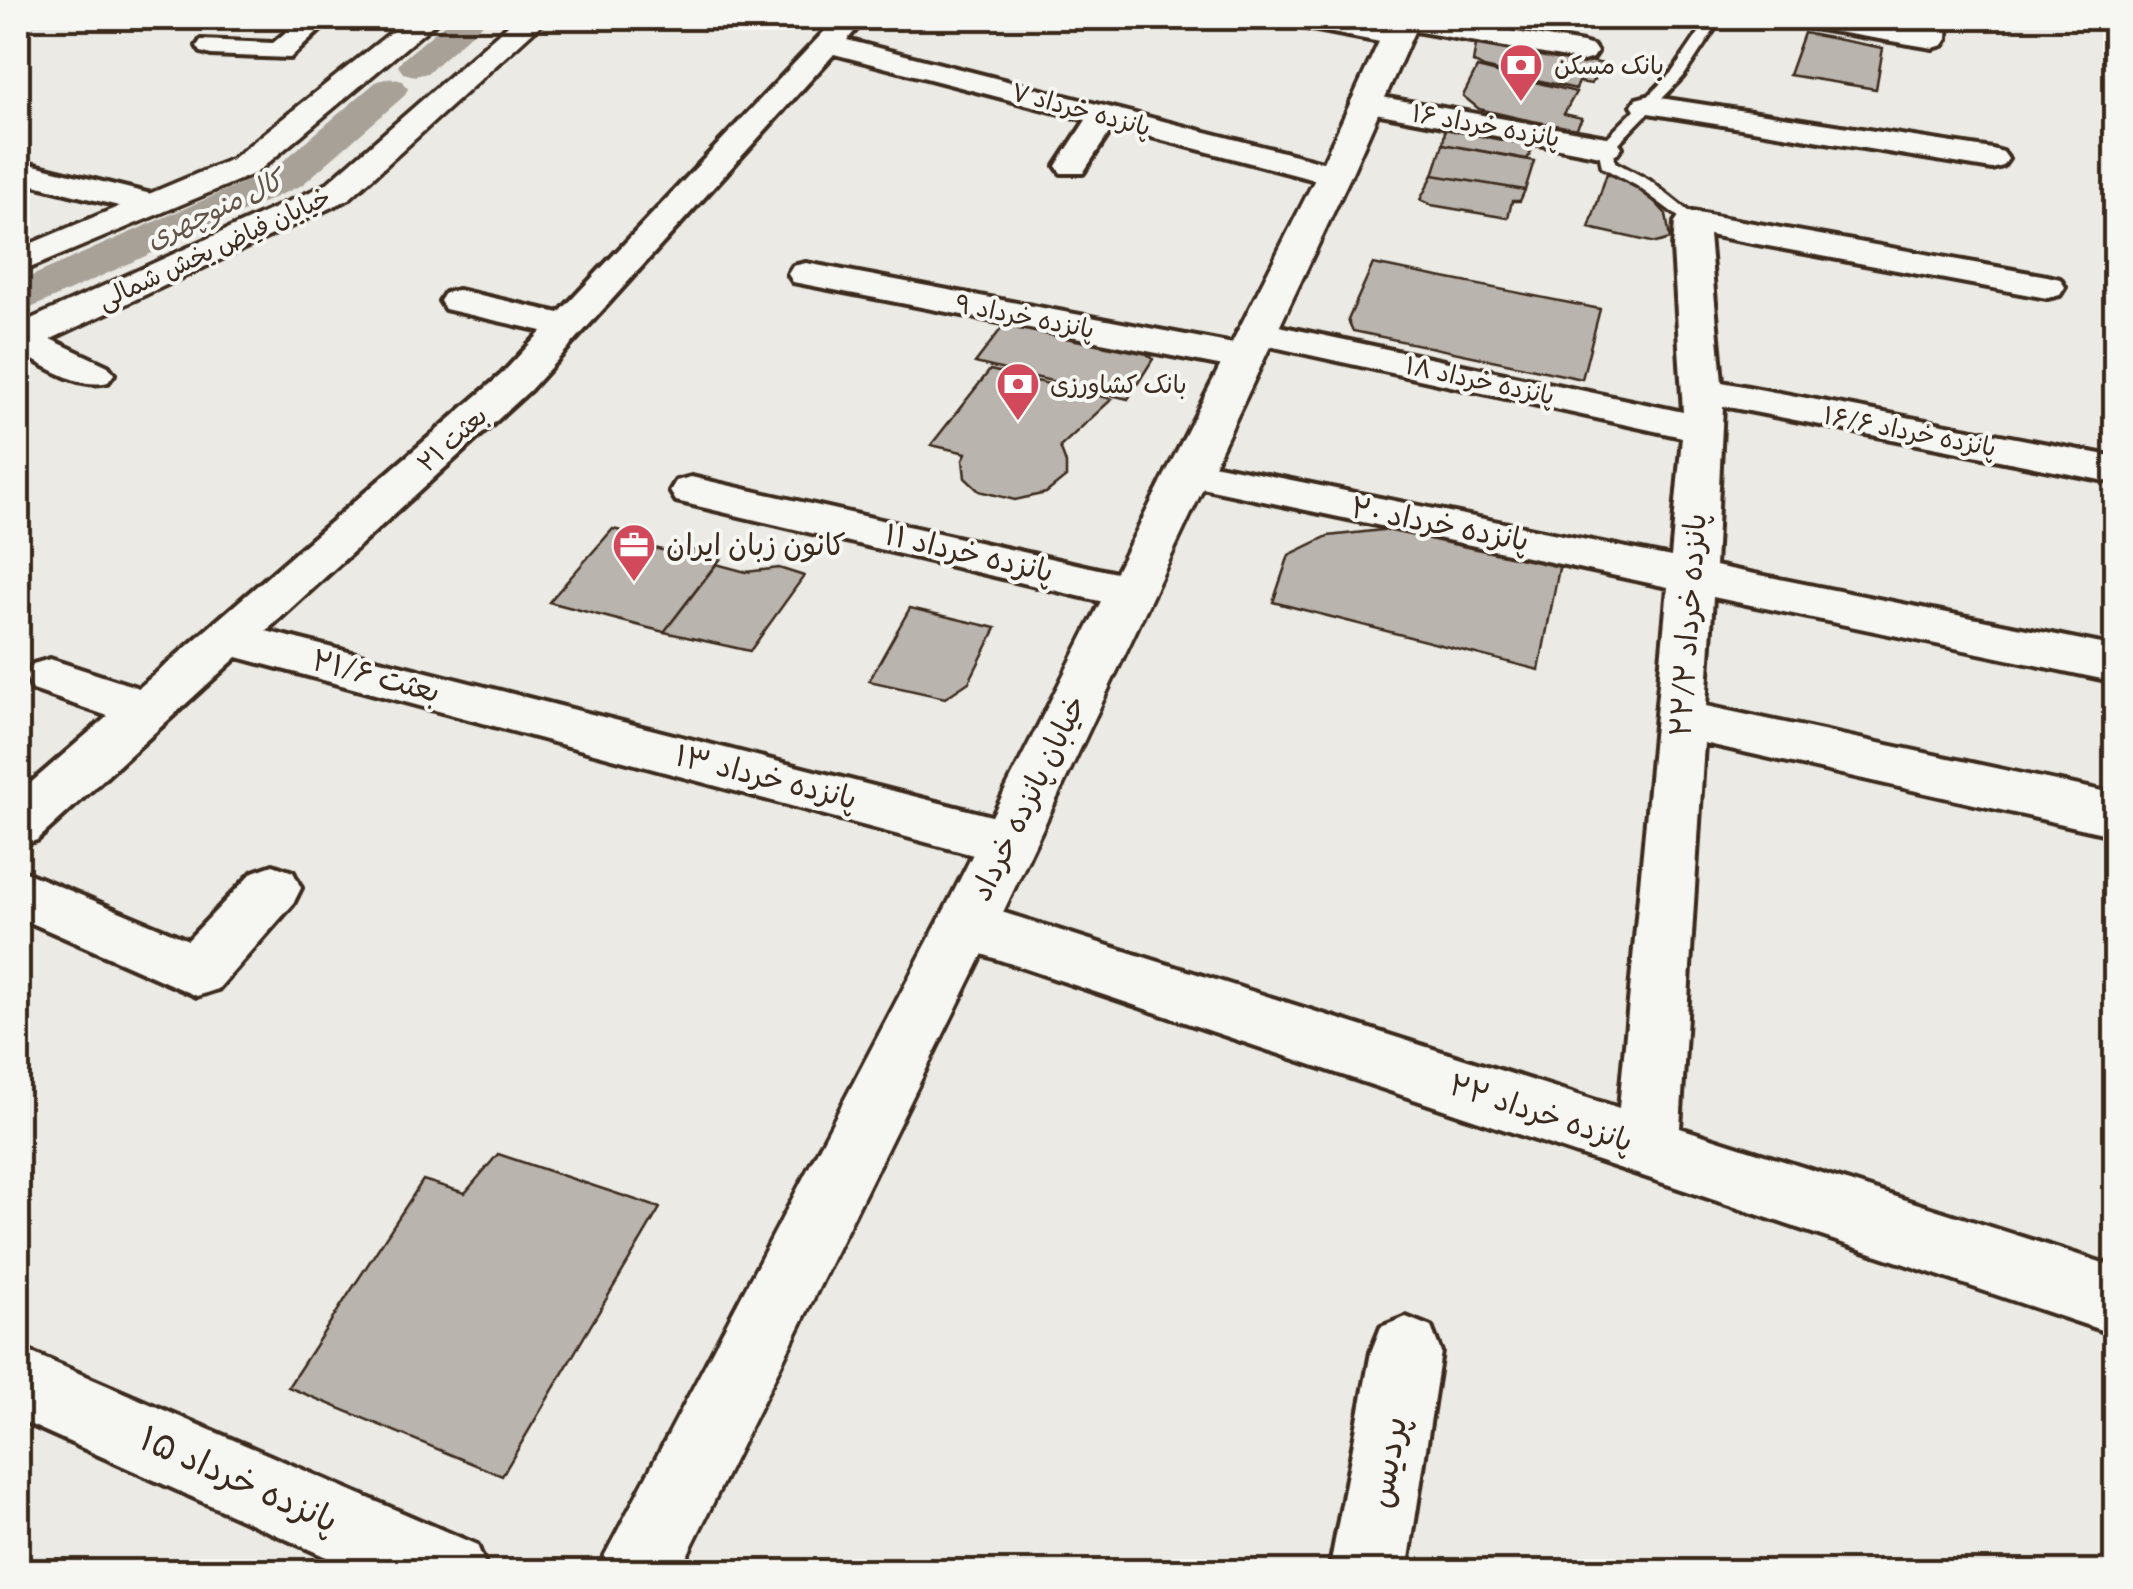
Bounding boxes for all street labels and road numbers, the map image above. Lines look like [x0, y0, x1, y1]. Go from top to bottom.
street label: پانزده خرداد ۷ [1008, 74, 1154, 144]
street label: پانزده خرداد ۱۶ [1409, 95, 1563, 155]
street label: خیابان فیاض بخش شمالی [92, 179, 336, 317]
street label: پانزده خرداد ۹ [953, 286, 1097, 346]
street label: پانزده خرداد ۱۸ [1402, 348, 1558, 412]
street label: بعثت ۲۱ [410, 398, 494, 480]
street label: پانزده خرداد ۱۶/۶ [1821, 398, 1999, 464]
street label: پانزده خرداد ۲۰ [1348, 486, 1533, 560]
street label: پانزده خرداد ۲۲/۲ [1659, 512, 1715, 738]
street label: پانزده خرداد ۱۱ [881, 513, 1058, 591]
street label: بعثت ۲۱/۶ [308, 639, 445, 711]
street label: خیابان پانزده خرداد [960, 688, 1094, 907]
street label: پانزده خرداد ۱۳ [671, 734, 861, 818]
street label: پانزده خرداد ۲۲ [1444, 1064, 1638, 1161]
street label: پردیس [1355, 1412, 1418, 1511]
street label: پانزده خرداد ۱۵ [133, 1414, 346, 1543]

